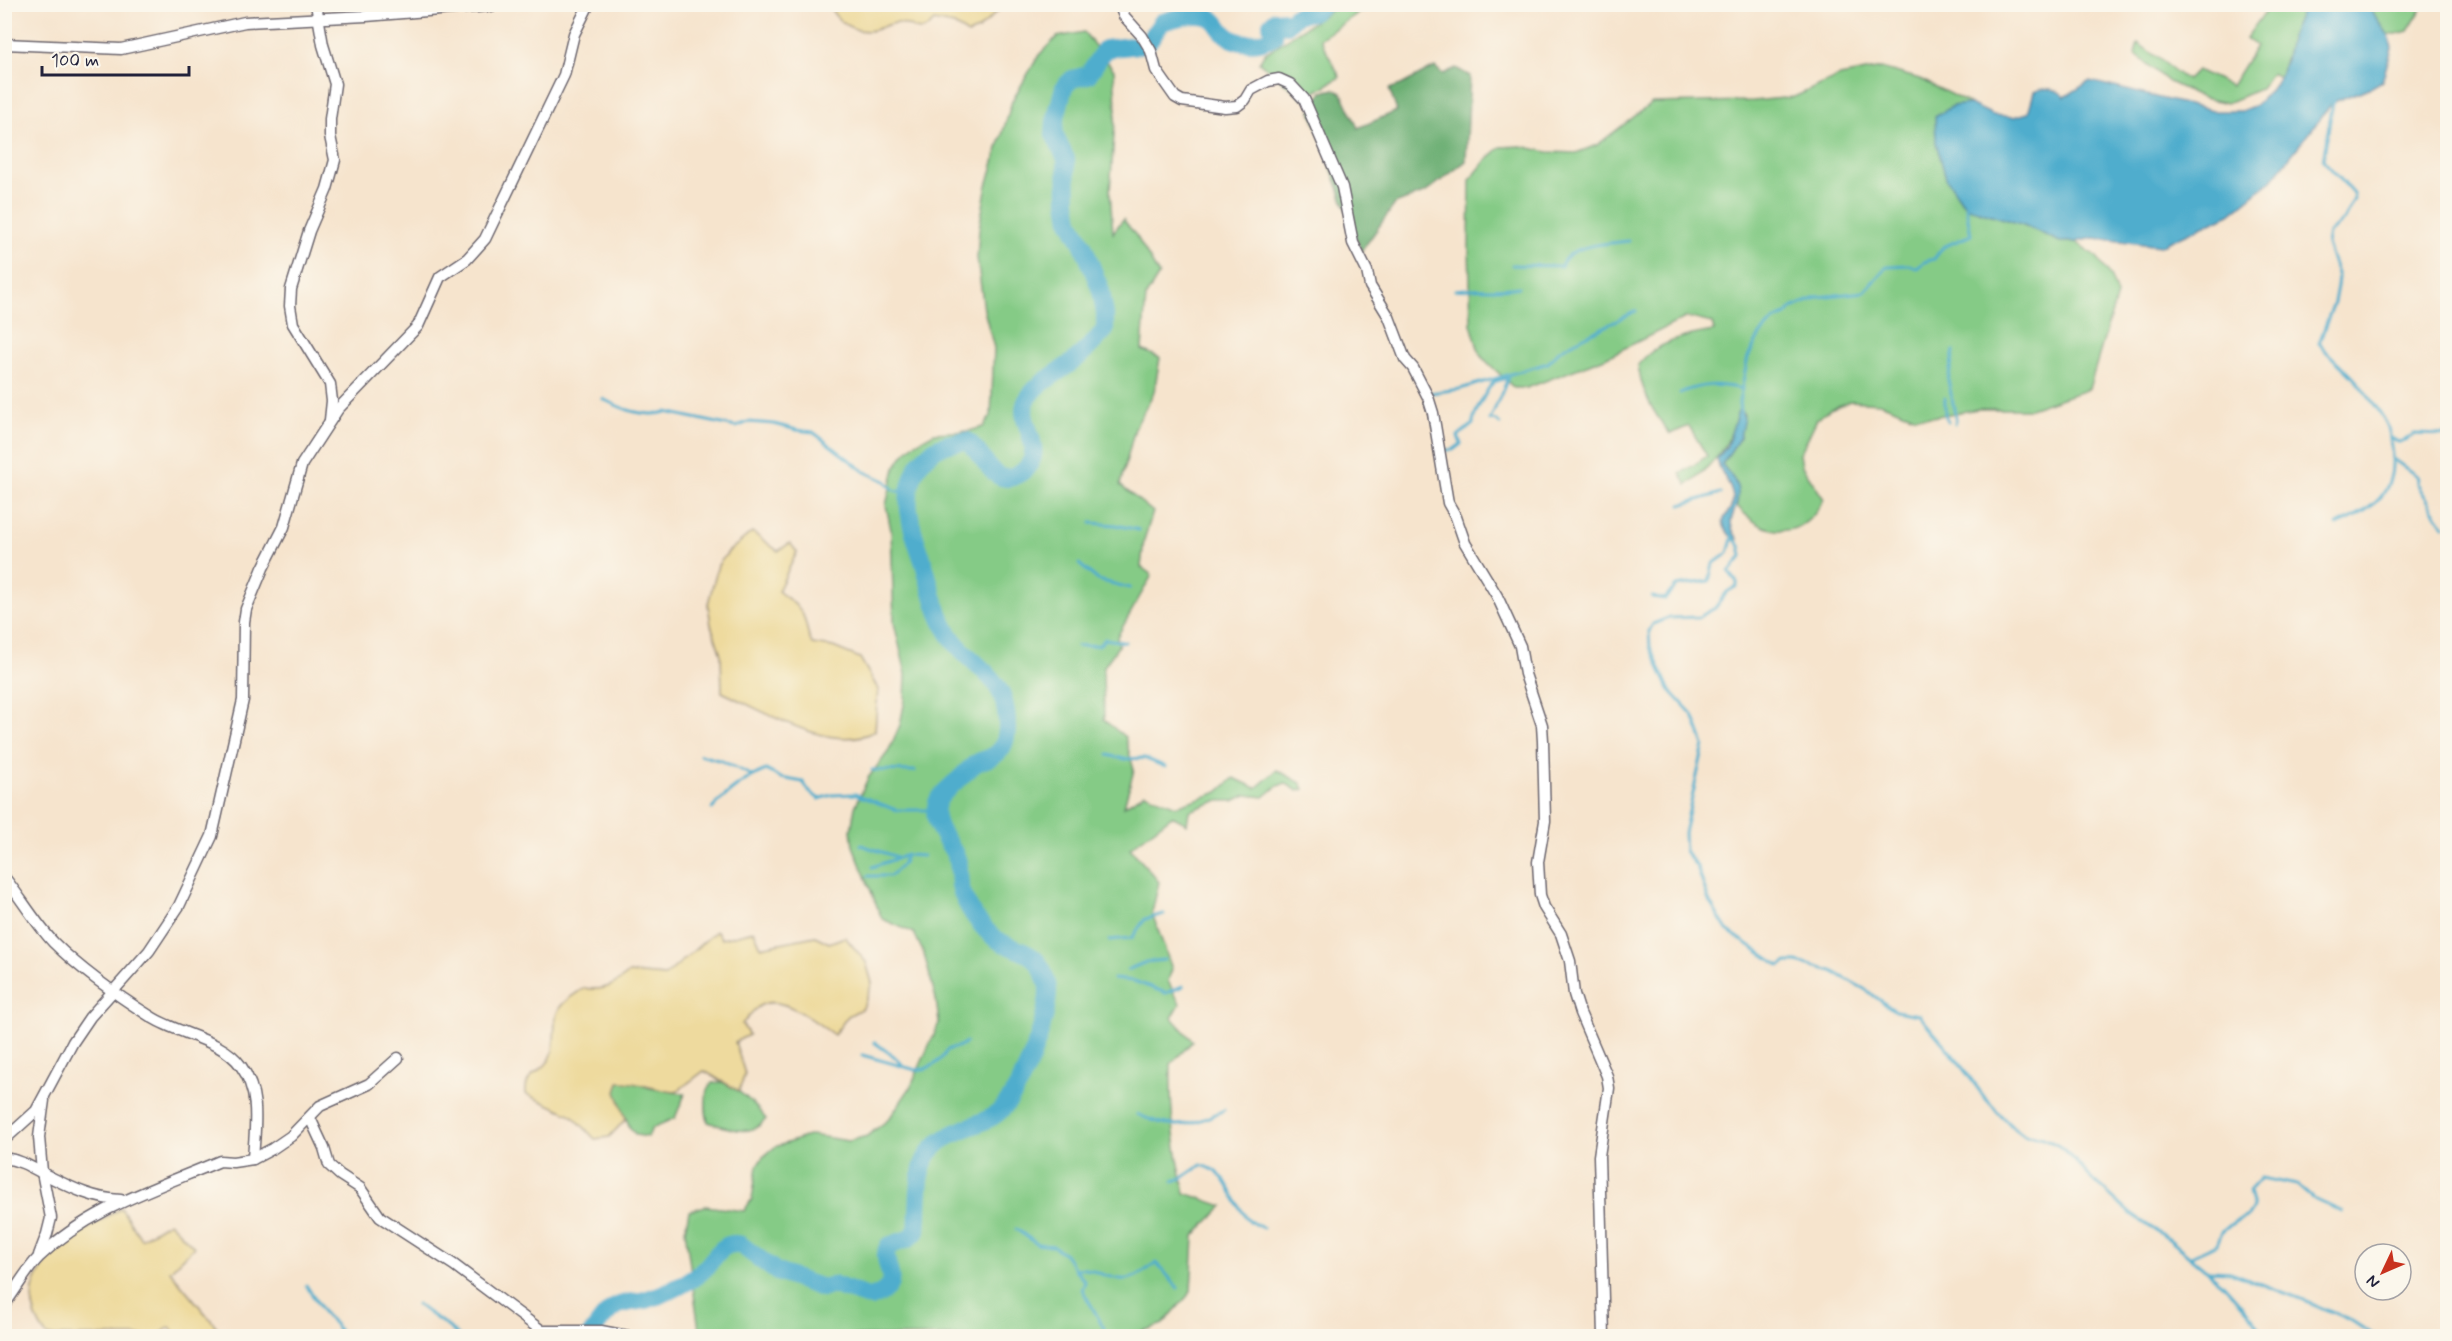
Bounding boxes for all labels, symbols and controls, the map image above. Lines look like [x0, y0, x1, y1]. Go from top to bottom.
scale bar [42, 39, 189, 77]
text: 100 m [51, 49, 99, 73]
north arrow [2353, 1242, 2413, 1302]
text: N [2362, 1270, 2385, 1293]

